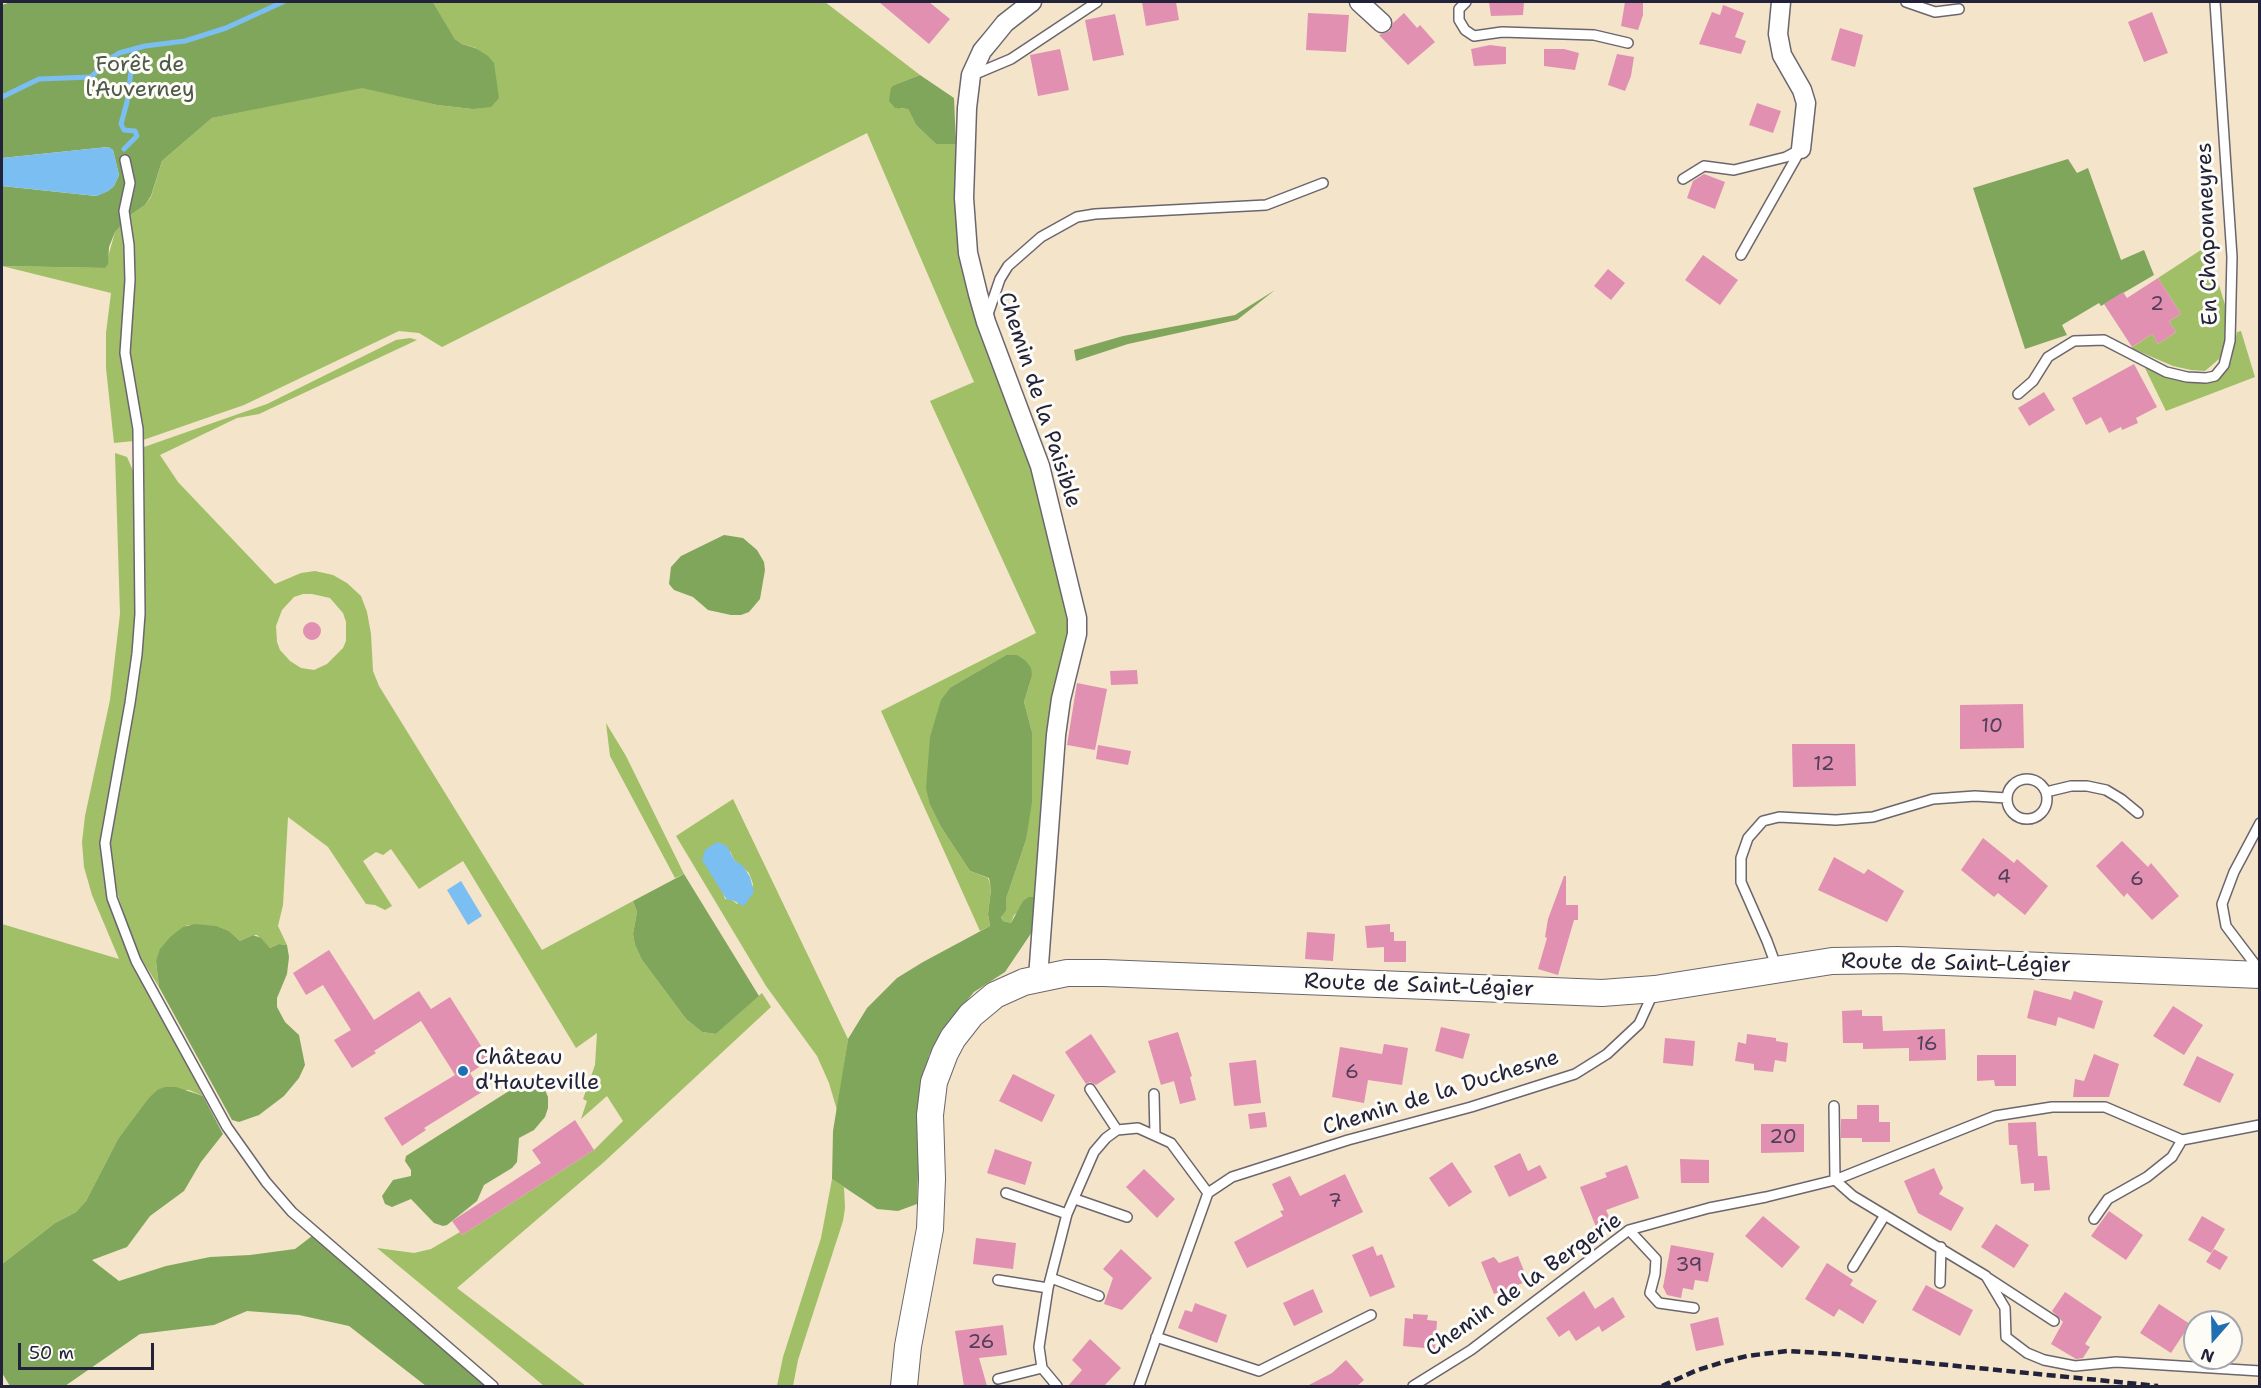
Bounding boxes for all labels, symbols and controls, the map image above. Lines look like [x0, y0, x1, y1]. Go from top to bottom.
park label: Forêt de l'Auverney [85, 52, 195, 104]
street label: En Chaponneyres [2192, 142, 2224, 326]
street label: Chemin de la Paisible [992, 289, 1086, 511]
house number: 2 [2150, 293, 2164, 317]
house number: 10 [1981, 715, 2003, 739]
house number: 12 [1813, 753, 1835, 777]
house number: 4 [1997, 866, 2011, 890]
house number: 6 [2130, 868, 2144, 892]
street label: Route de Saint-Légier [1841, 949, 2071, 979]
street label: Route de Saint-Légier [1303, 969, 1535, 1003]
house number: 16 [1916, 1033, 1938, 1057]
street label: Chemin de la Duchesne [1320, 1044, 1562, 1142]
place label: Château d'Hauteville [475, 1045, 599, 1096]
house number: 6 [1345, 1061, 1359, 1085]
marker: Château d'Hauteville [456, 1064, 470, 1078]
house number: 20 [1769, 1126, 1797, 1150]
house number: 7 [1328, 1190, 1342, 1214]
street label: Chemin de la Bergerie [1421, 1207, 1627, 1363]
house number: 39 [1676, 1254, 1702, 1278]
north arrow [2183, 1310, 2243, 1370]
scale bar [21, 1331, 158, 1369]
house number: 26 [967, 1331, 995, 1355]
text: 50 m [29, 1341, 74, 1365]
text: N [2198, 1343, 2217, 1368]

